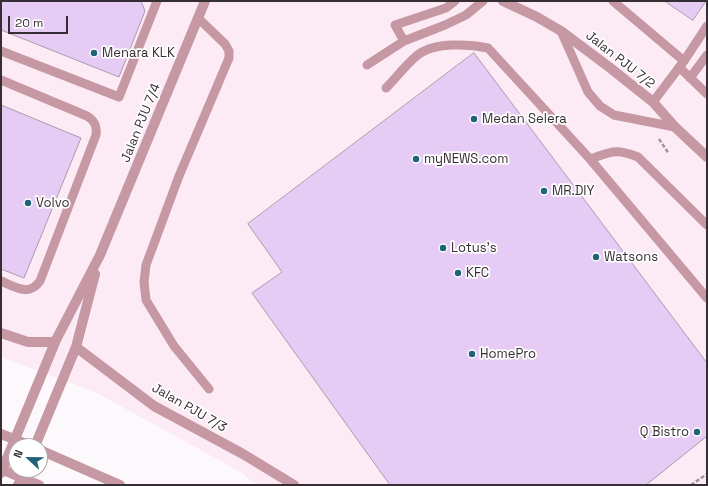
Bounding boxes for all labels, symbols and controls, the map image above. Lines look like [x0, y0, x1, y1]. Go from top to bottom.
scale bar [10, 8, 70, 34]
text: 20 m [15, 15, 43, 31]
street label: Jalan PJU 7/2 [582, 28, 658, 92]
place label: Menara KLK [102, 45, 175, 61]
marker: Menara KLK [89, 48, 99, 58]
street label: Jalan PJU 7/4 [118, 81, 164, 165]
place label: Medan Selera [482, 111, 567, 127]
marker: Medan Selera [469, 114, 479, 124]
place label: myNEWS.com [424, 151, 509, 167]
marker: myNEWS.com [411, 154, 421, 164]
place label: MR.DIY [552, 183, 594, 199]
marker: MR.DIY [539, 186, 549, 196]
place label: Volvo [36, 195, 70, 211]
marker: Volvo [23, 198, 33, 208]
place label: Lotus's [451, 240, 497, 256]
marker: Lotus's [438, 243, 448, 253]
place label: Watsons [604, 249, 658, 265]
marker: Watsons [591, 252, 601, 262]
place label: KFC [466, 265, 489, 281]
marker: KFC [453, 268, 463, 278]
place label: HomePro [480, 346, 536, 362]
marker: HomePro [467, 349, 477, 359]
street label: Jalan PJU 7/3 [149, 380, 229, 436]
place label: Q Bistro [640, 424, 689, 440]
marker: Q Bistro [692, 427, 702, 437]
north arrow [8, 438, 48, 478]
text: N [10, 448, 26, 460]

